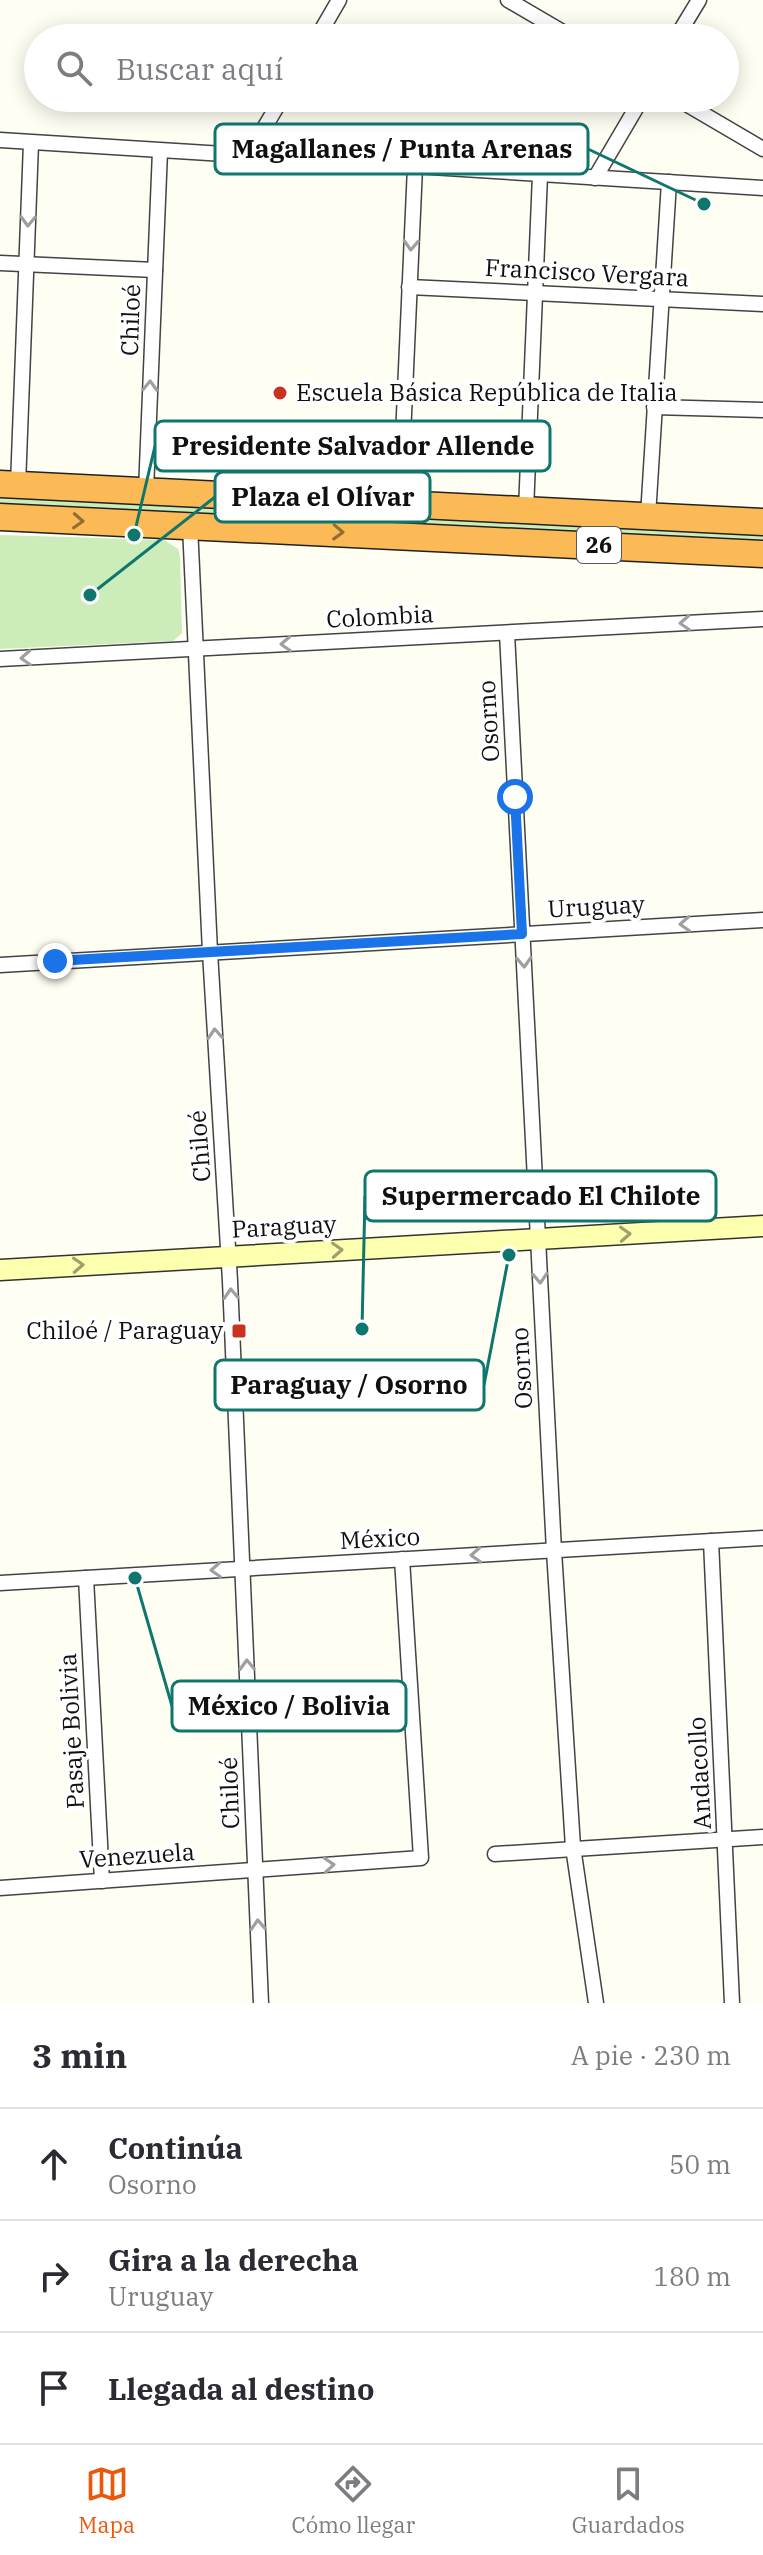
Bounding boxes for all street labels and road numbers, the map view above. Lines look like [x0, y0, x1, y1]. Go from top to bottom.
street label: Francisco Vergara [484, 251, 690, 293]
street label: Chiloé [113, 283, 147, 356]
road number: 26 [577, 527, 621, 563]
street label: Colombia [325, 597, 434, 635]
street label: Osorno [470, 679, 506, 763]
street label: Uruguay [547, 887, 646, 925]
street label: Chiloé [181, 1109, 217, 1183]
street label: Paraguay [231, 1207, 337, 1245]
street label: Osorno [503, 1326, 539, 1410]
street label: México [339, 1520, 421, 1556]
street label: Pasaje Bolivia [51, 1652, 91, 1810]
street label: Andacollo [680, 1716, 718, 1830]
street label: Chiloé [212, 1757, 246, 1830]
street label: Venezuela [78, 1835, 196, 1875]

